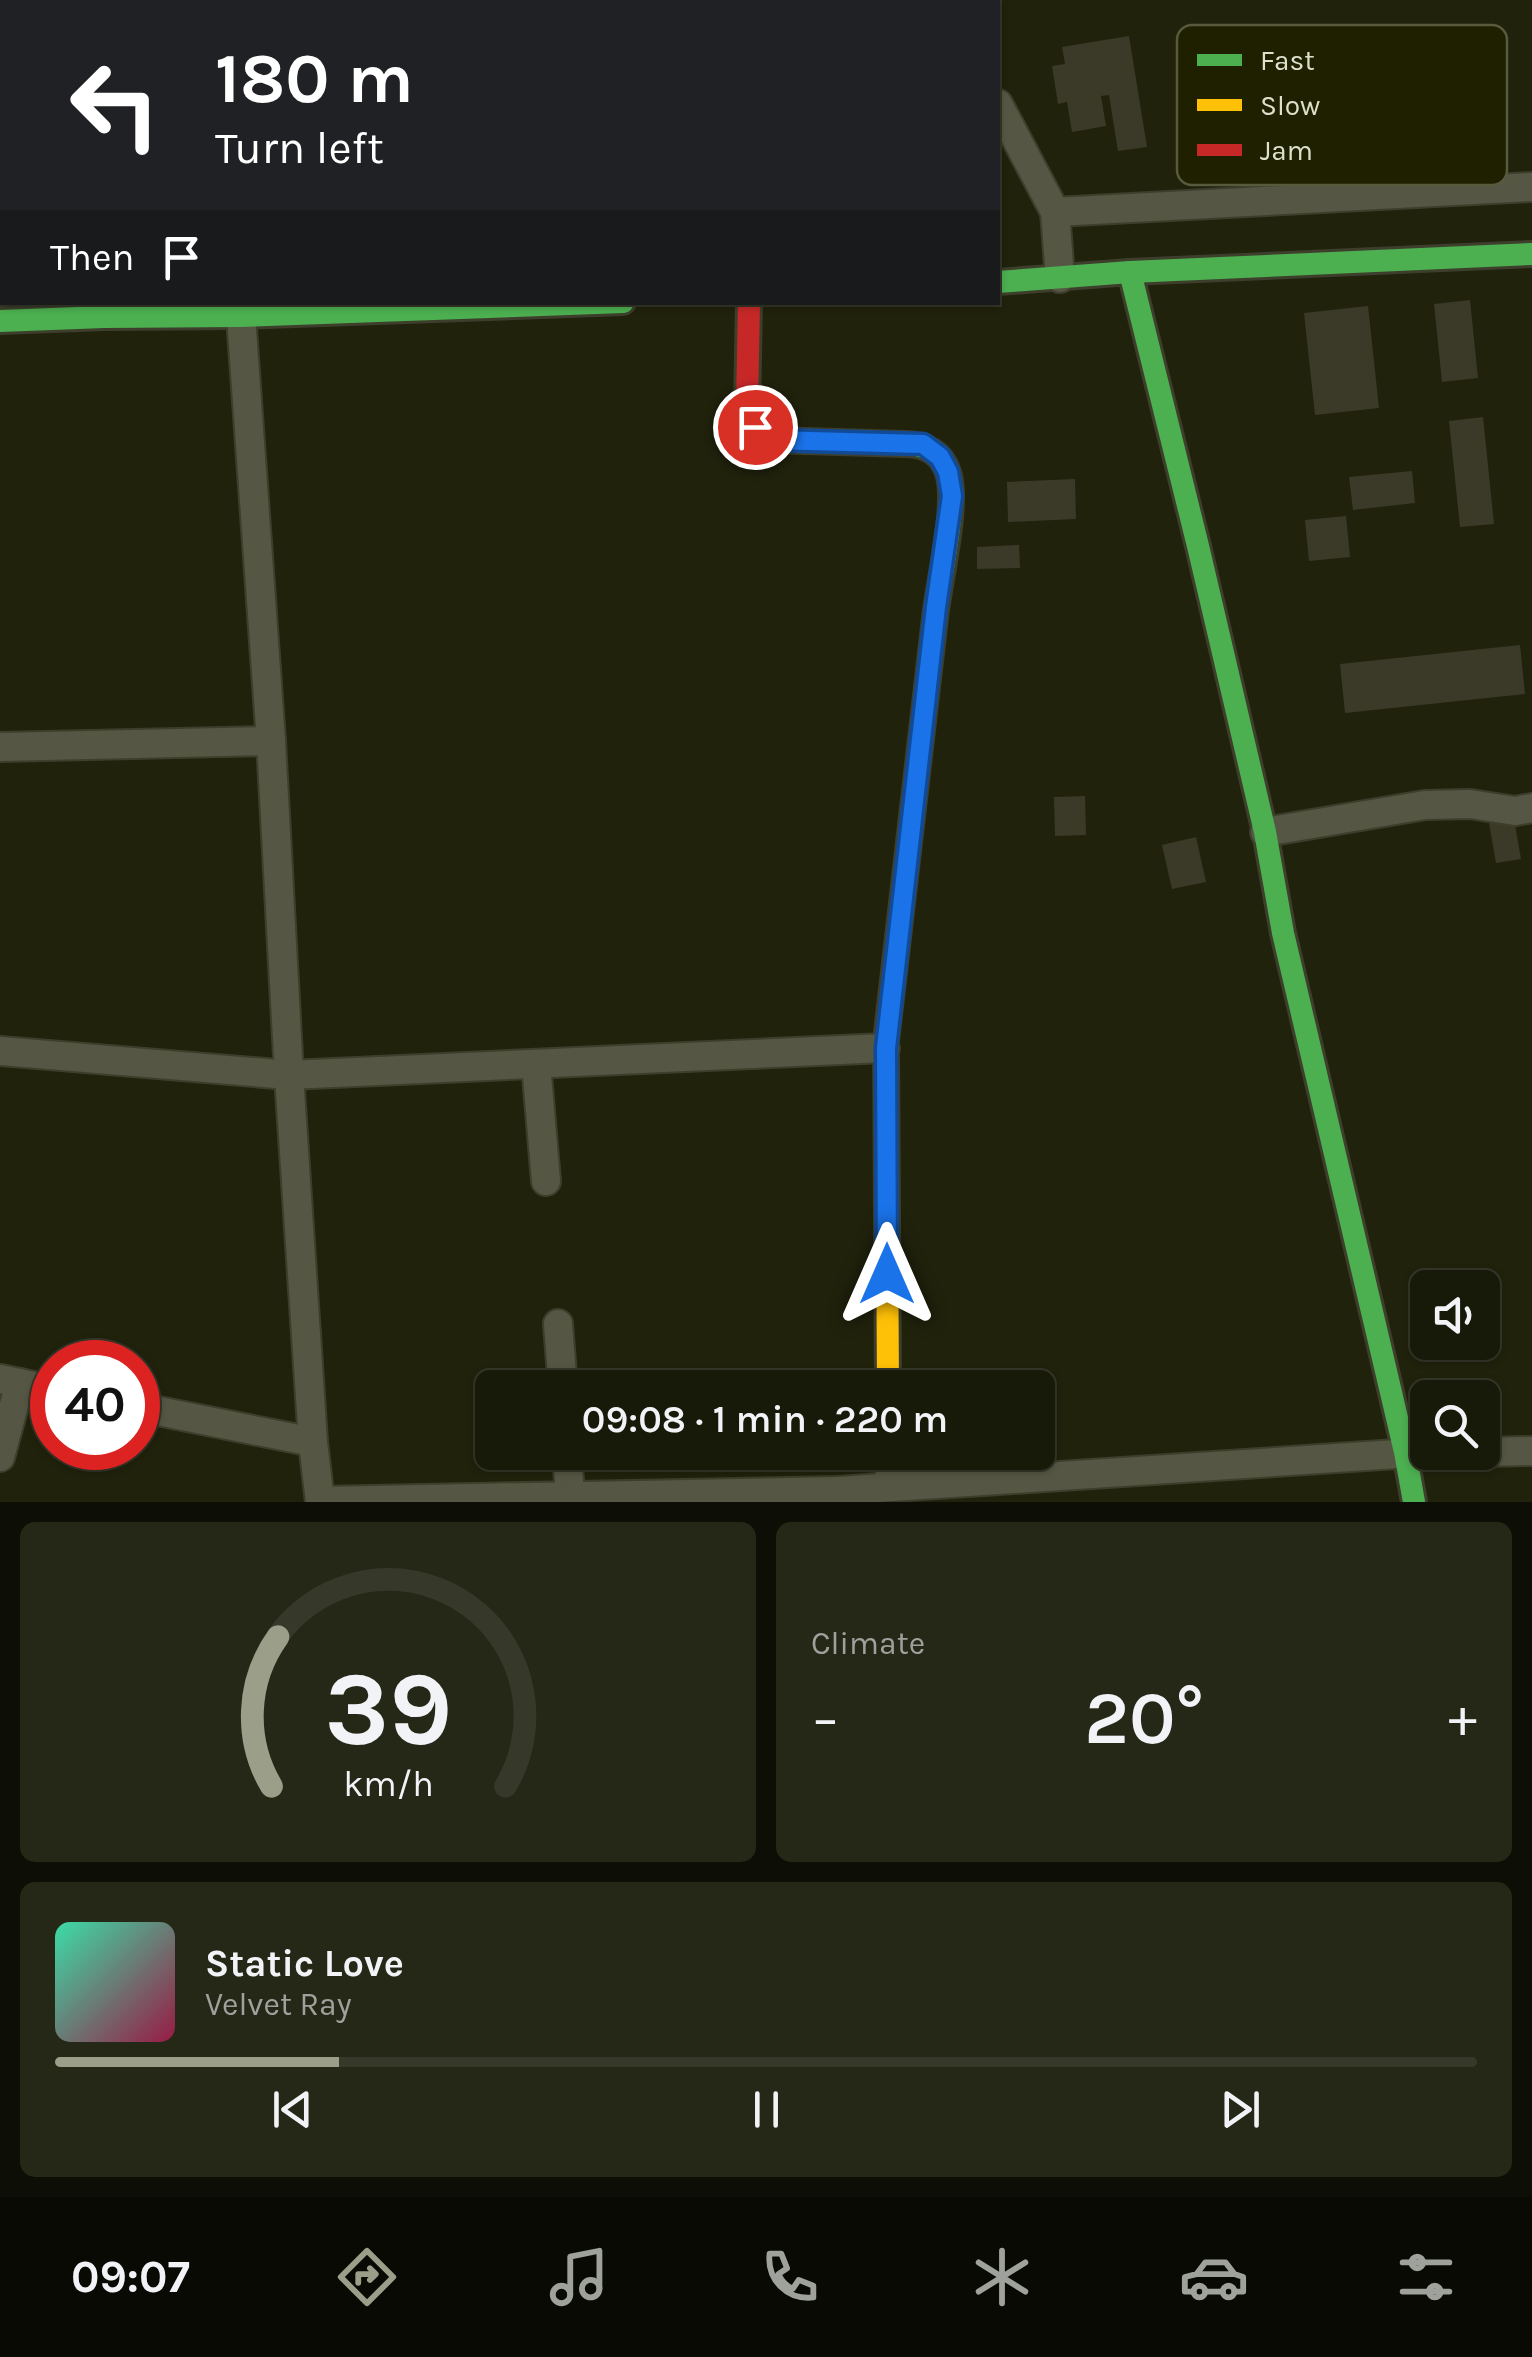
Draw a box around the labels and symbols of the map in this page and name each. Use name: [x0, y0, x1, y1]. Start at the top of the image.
legend: [1177, 25, 1507, 185]
text: Fast: [1260, 44, 1315, 77]
text: Slow: [1260, 89, 1320, 122]
text: Jam: [1260, 134, 1313, 167]
pin: [713, 385, 798, 470]
position arrow: [835, 1222, 939, 1326]
speed limit sign: 40: [30, 1340, 160, 1470]

